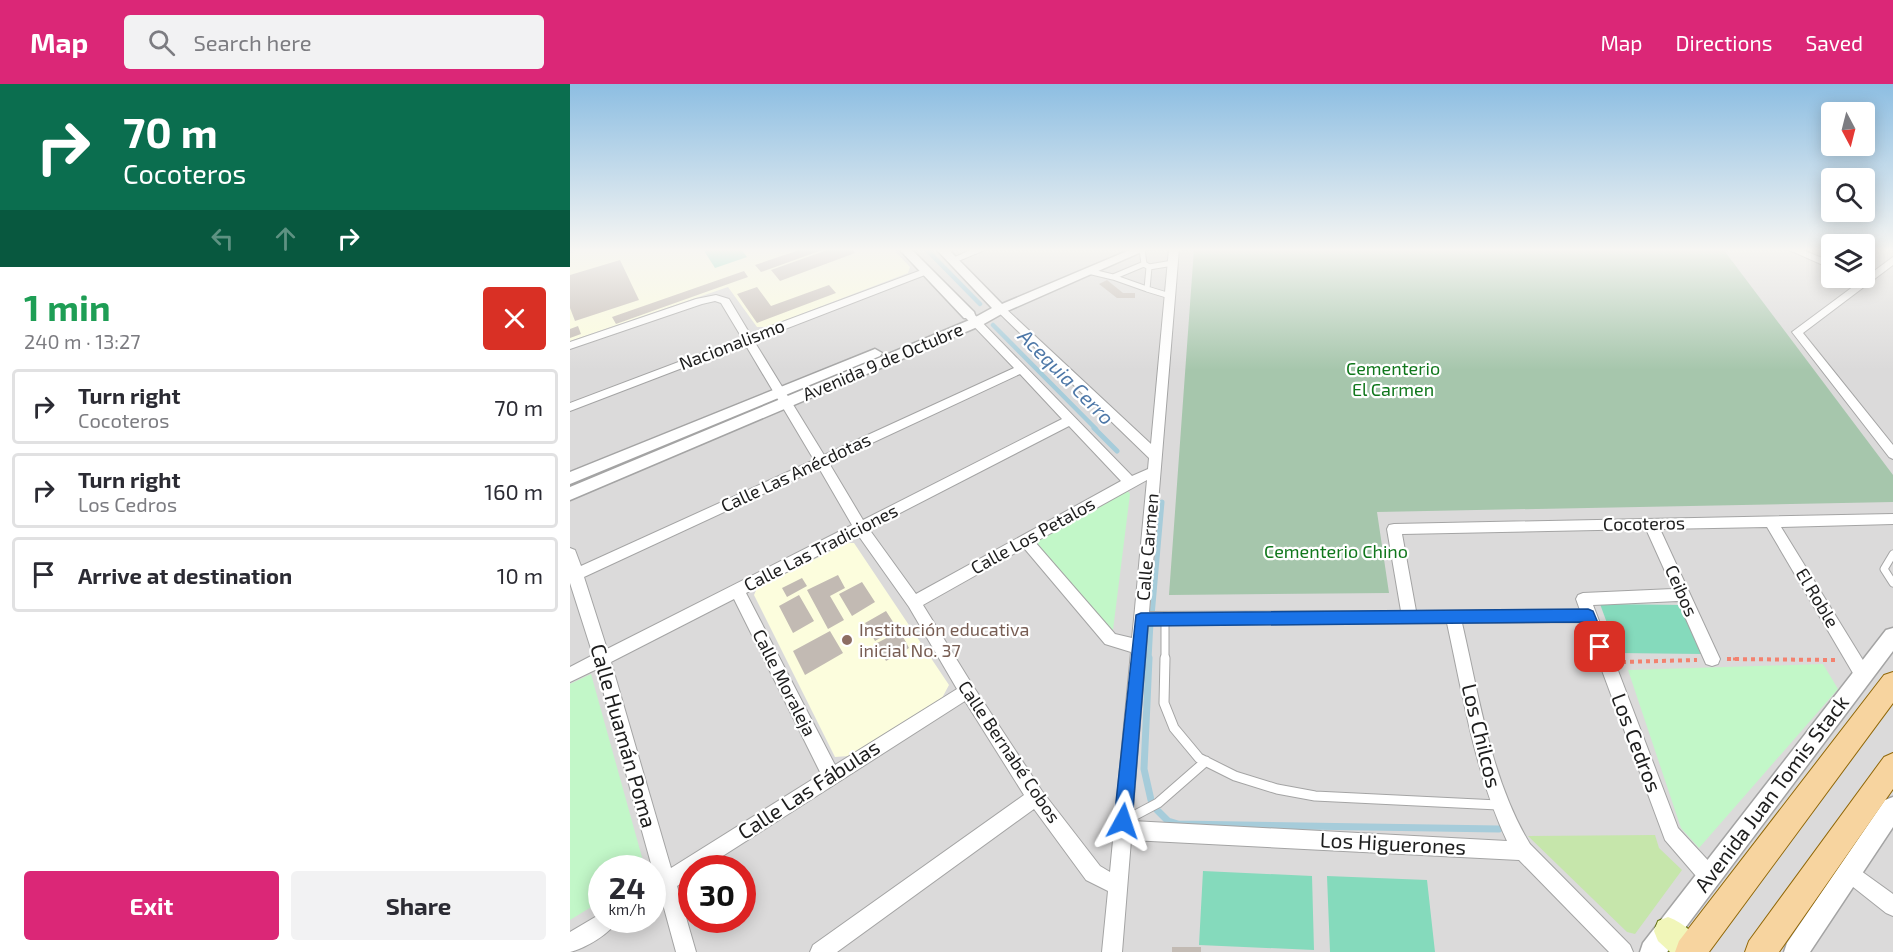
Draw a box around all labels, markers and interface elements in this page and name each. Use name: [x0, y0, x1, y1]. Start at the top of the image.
search box: [124, 15, 544, 69]
text: Map: [30, 25, 88, 59]
icon: search: [145, 26, 178, 59]
text: Search here: [193, 29, 312, 55]
text: Map: [1600, 30, 1643, 55]
text: Directions: [1676, 30, 1772, 55]
text: Saved: [1805, 30, 1863, 55]
north arrow: [1821, 102, 1875, 156]
map controls: [1821, 102, 1875, 288]
text: 70 m: [123, 106, 218, 156]
icon: right: [24, 108, 102, 186]
text: Cocoteros: [123, 157, 246, 189]
button: search: [1821, 168, 1875, 222]
icon: left: [206, 222, 239, 255]
icon: ahead: [269, 222, 302, 255]
icon: right: [332, 222, 365, 255]
button: layers: [1821, 234, 1875, 288]
text: 1 min: [24, 285, 111, 328]
button: close: [483, 287, 546, 350]
street label: Nacionalismo: [676, 314, 788, 374]
street label: Avenida 9 de Octubre: [799, 317, 966, 405]
water label: Acequia Cerro: [1013, 323, 1119, 429]
text: 240 m · 13:27: [24, 329, 141, 353]
park label: Cementerio El Carmen: [1346, 357, 1440, 400]
text: Turn right: [78, 382, 180, 408]
icon: right: [27, 390, 60, 423]
text: 70 m: [494, 394, 543, 420]
text: Cocoteros: [78, 408, 169, 432]
street label: Calle Las Anécdotas: [717, 428, 874, 516]
text: Turn right: [78, 466, 180, 492]
icon: right: [27, 474, 60, 507]
text: 160 m: [484, 478, 543, 504]
text: Los Cedros: [78, 492, 177, 516]
street label: Calle Los Petalos: [967, 492, 1099, 578]
street label: Calle Carmen: [1131, 492, 1163, 602]
street label: Calle Las Tradiciones: [740, 499, 901, 595]
street label: Cocoteros: [1603, 511, 1685, 535]
park label: Cementerio Chino: [1264, 540, 1408, 562]
icon: arrive: [27, 558, 60, 591]
street label: Ceibos: [1661, 561, 1703, 620]
text: Arrive at destination: [78, 562, 292, 588]
text: 10 m: [497, 562, 543, 588]
street label: El Roble: [1792, 564, 1844, 631]
place label: Institución educativa inicial No. 37: [859, 618, 1029, 661]
pin: [1574, 621, 1625, 672]
street label: Calle Moraleja: [749, 625, 821, 740]
icon: arrive: [1583, 630, 1616, 663]
marker: Institución educativa inicial No. 37: [840, 633, 854, 647]
street label: Calle Huamán Poma: [586, 641, 663, 831]
street label: Calle Bernabé Cobos: [954, 676, 1066, 827]
street label: Los Chilcos: [1457, 681, 1507, 790]
street label: Los Cedros: [1607, 689, 1668, 796]
street label: Avenida Juan Tomis Stack: [1689, 689, 1853, 896]
street label: Calle Las Fábulas: [732, 734, 884, 844]
position arrow: [1091, 789, 1155, 853]
street label: Los Higuerones: [1319, 826, 1467, 859]
speed limit sign: 30: [678, 855, 756, 933]
text: 24: [609, 869, 645, 905]
button: Exit: [24, 871, 279, 940]
button: Share: [291, 871, 546, 940]
text: km/h: [608, 900, 646, 918]

